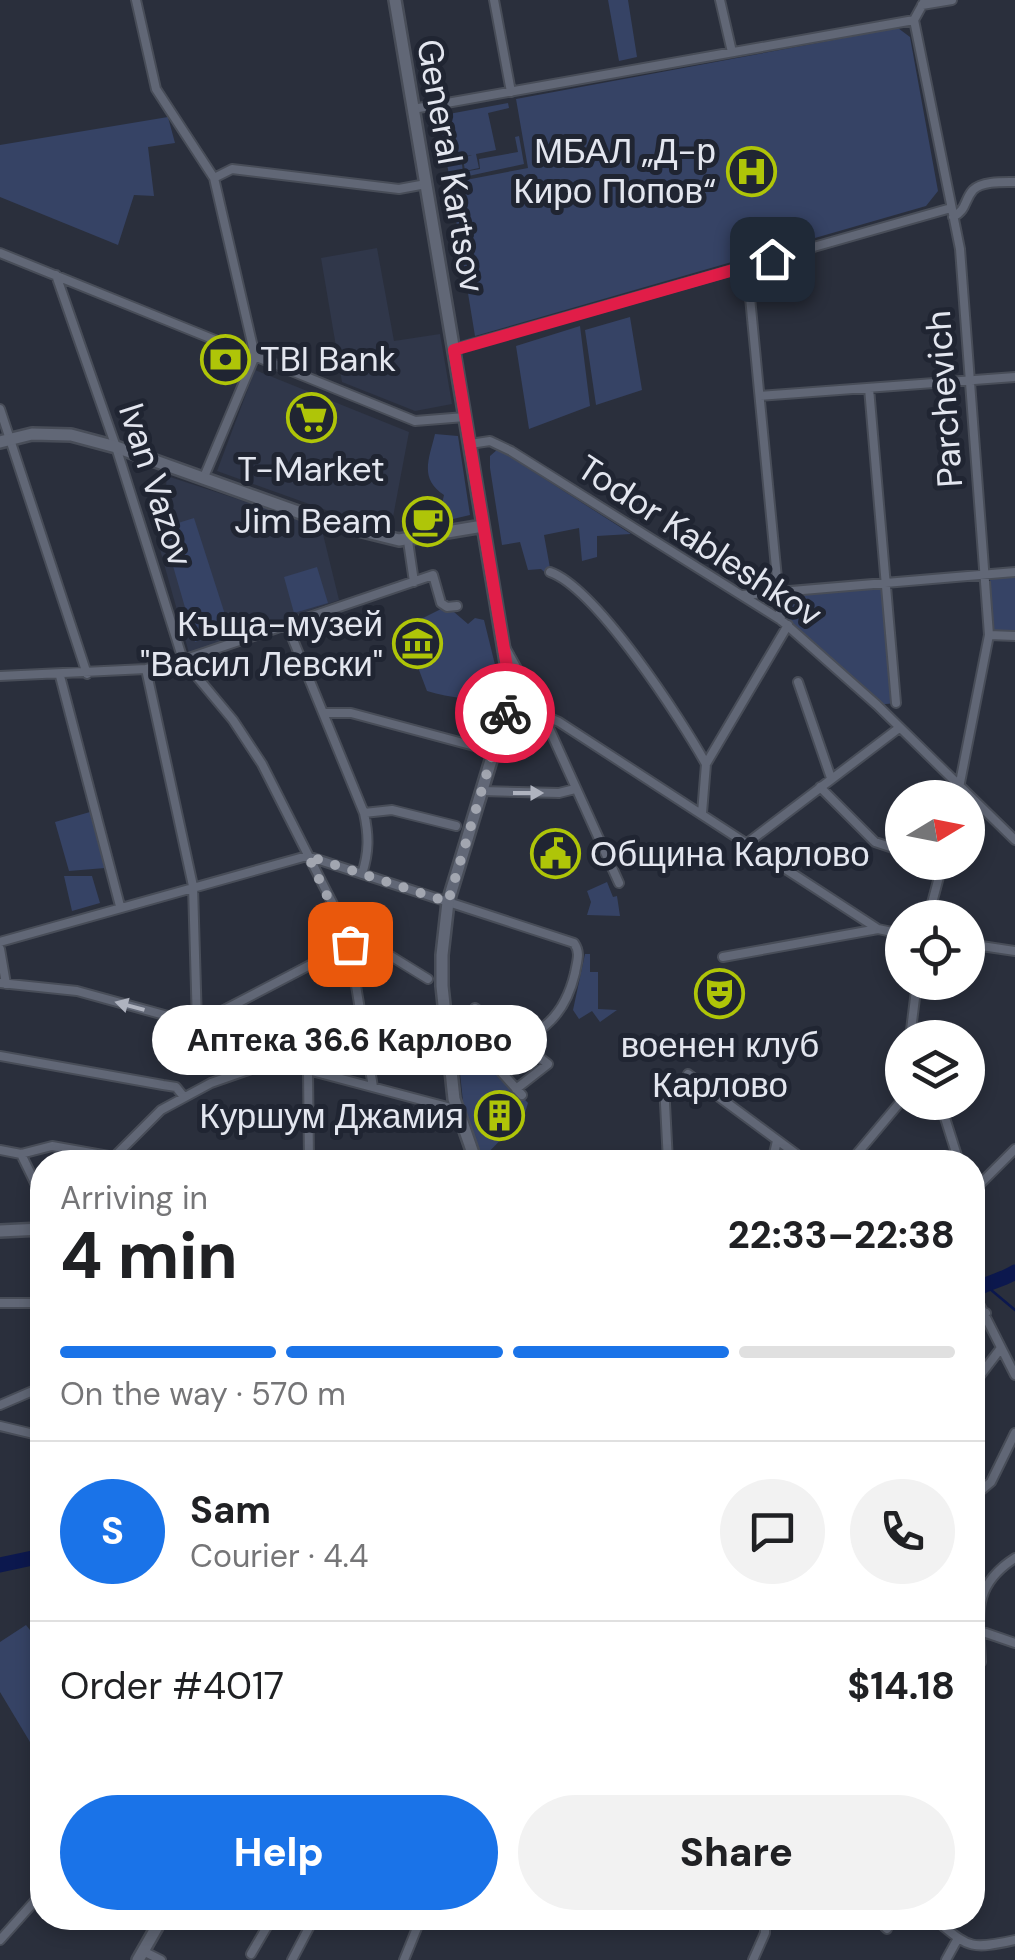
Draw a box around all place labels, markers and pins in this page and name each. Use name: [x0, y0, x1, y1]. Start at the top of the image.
place label: МБАЛ „Д-р Киро Попов“: [513, 128, 716, 214]
hospital icon: МБАЛ „Д-р Киро Попов“: [725, 145, 777, 197]
pin: [730, 217, 815, 302]
bank icon: TBI Bank: [199, 333, 251, 385]
place label: TBI Bank: [260, 336, 396, 382]
supermarket icon: T-Market: [285, 391, 337, 443]
place label: T-Market: [237, 446, 385, 492]
cafe icon: Jim Beam: [401, 495, 453, 547]
place label: Jim Beam: [234, 498, 392, 544]
place label: Къща-музей "Васил Левски": [140, 601, 383, 687]
museum icon: Къща-музей "Васил Левски": [392, 618, 444, 670]
public building icon: Община Карлово: [529, 828, 581, 880]
place label: Община Карлово: [590, 831, 870, 877]
pin: [308, 902, 393, 987]
theatre icon: военен клуб Карлово: [694, 967, 746, 1019]
callout: Аптека 36.6 Карлово: [152, 1004, 548, 1074]
place label: военен клуб Карлово: [621, 1022, 819, 1108]
building icon: Куршум Джамия: [473, 1090, 525, 1142]
place label: Куршум Джамия: [199, 1093, 464, 1139]

